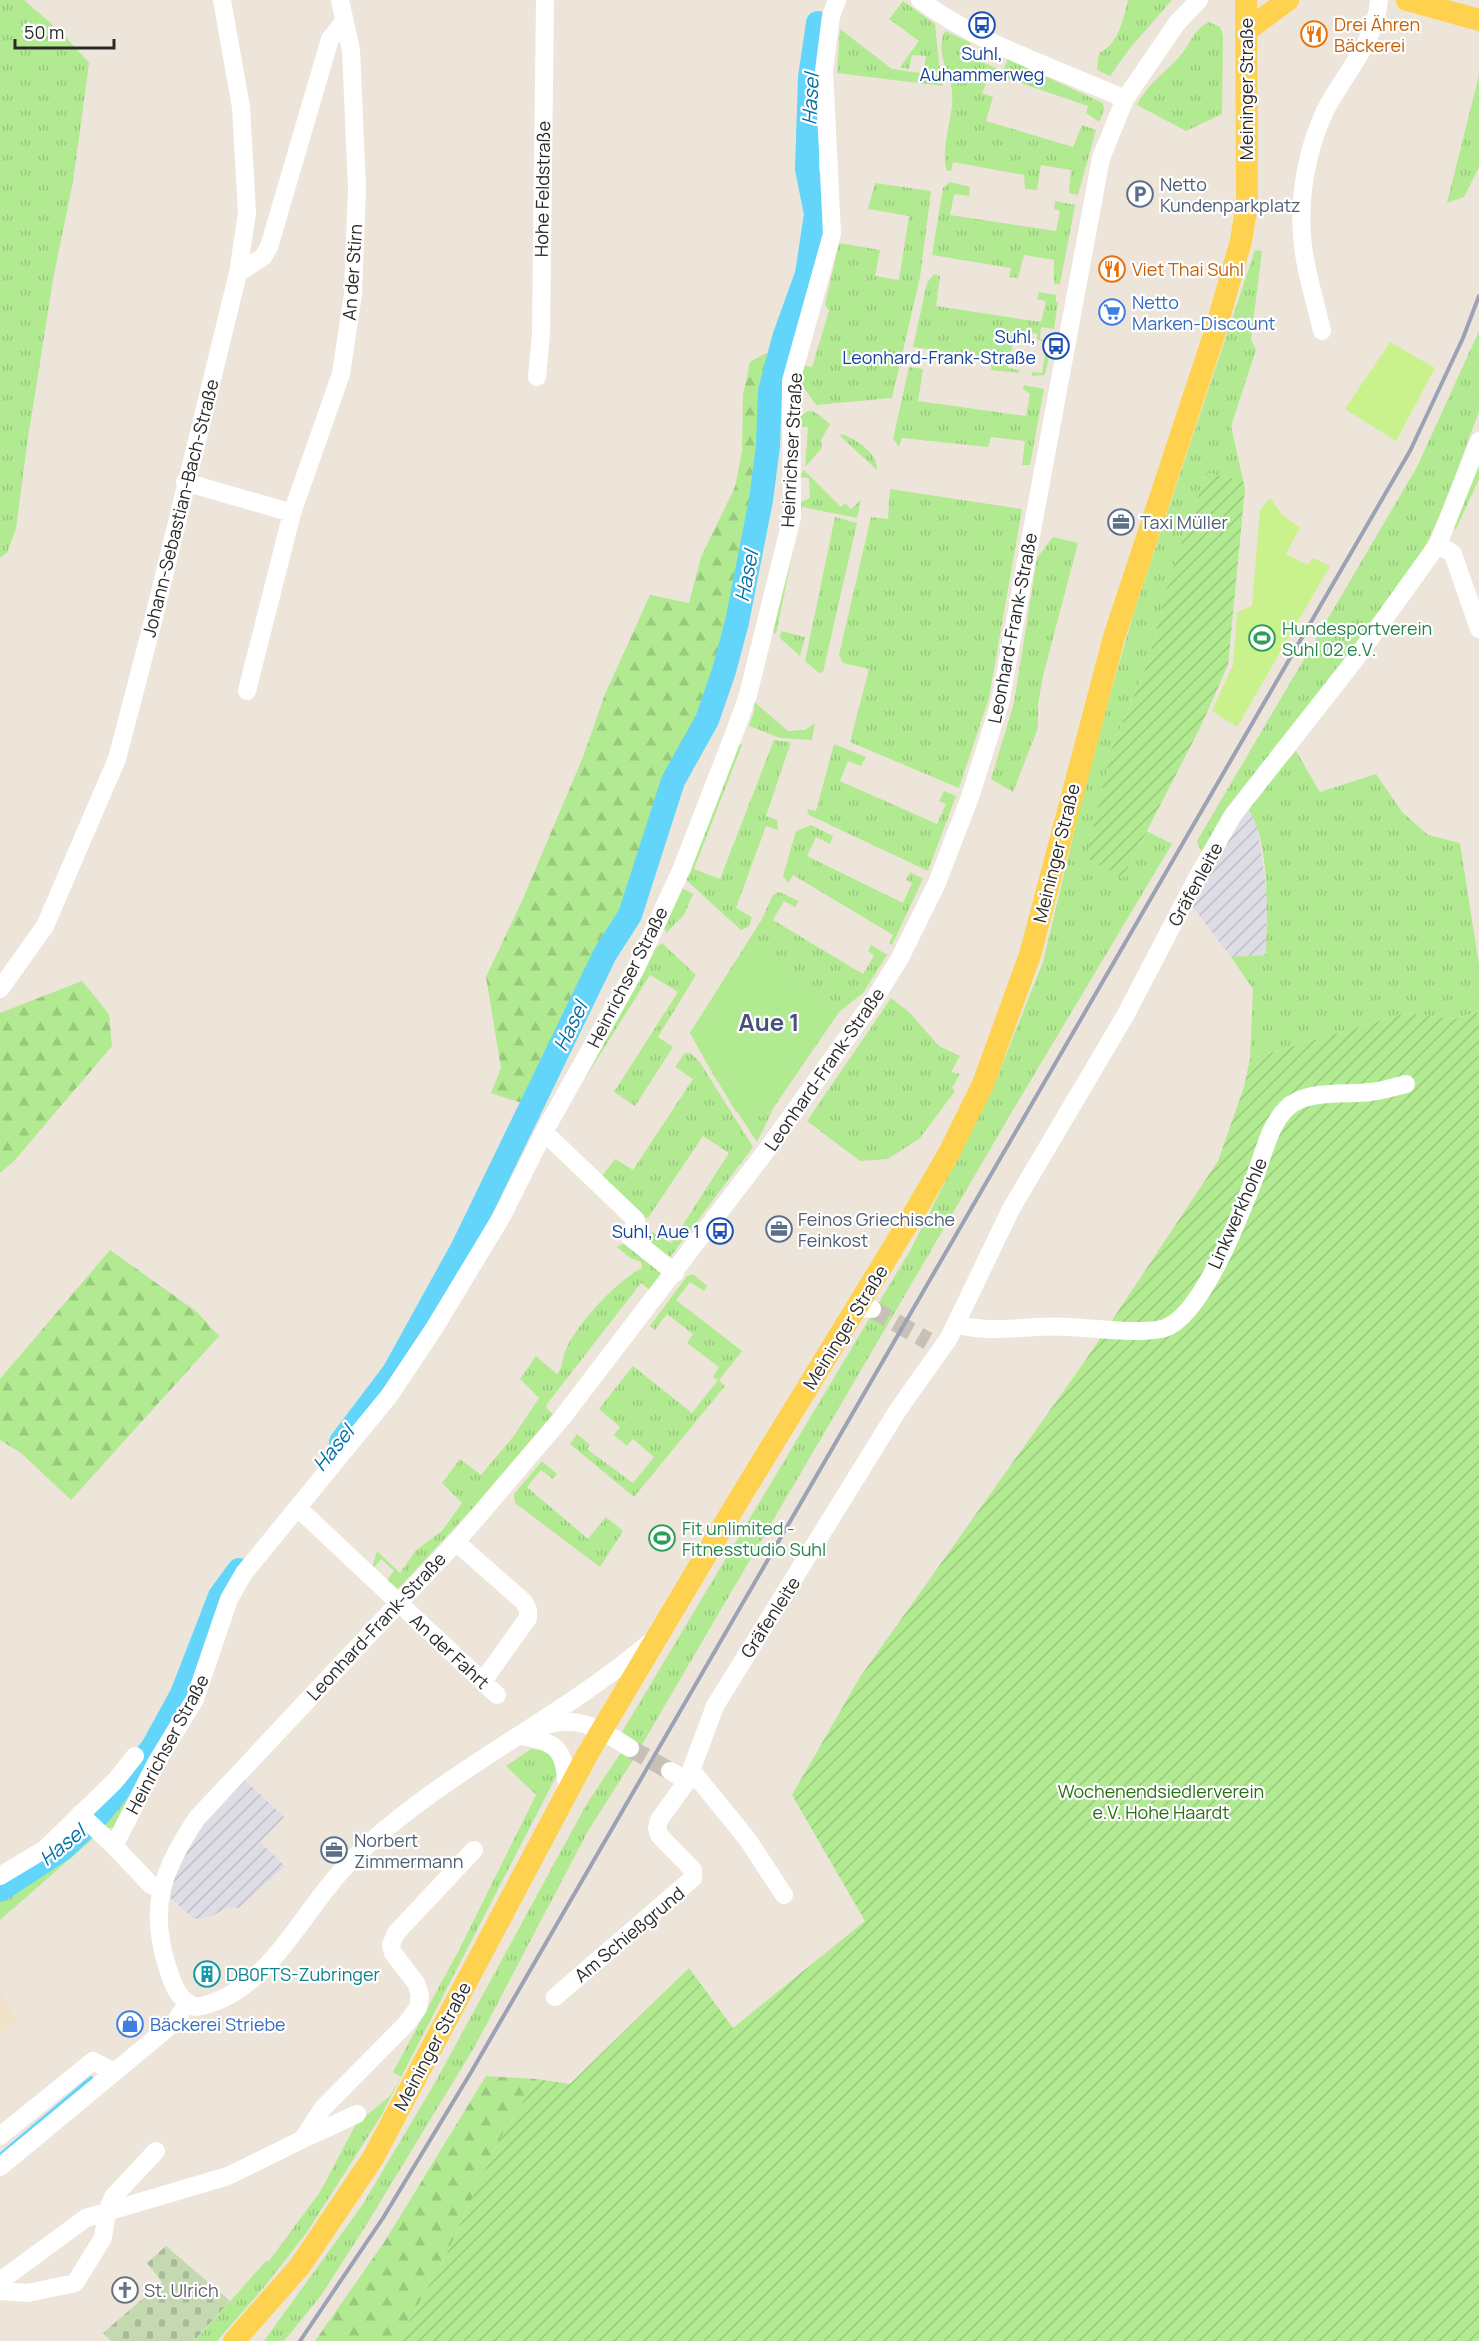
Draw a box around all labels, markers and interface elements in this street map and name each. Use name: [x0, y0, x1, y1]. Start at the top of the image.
bus stop icon: Suhl, Auhammerweg: [967, 10, 997, 40]
scale bar: [15, 12, 114, 50]
place label: Drei Ähren Bäckerei: [1334, 12, 1420, 57]
street label: Meininger Straße: [1234, 18, 1258, 160]
restaurant icon: Drei Ähren Bäckerei: [1299, 19, 1329, 49]
text: 50 m: [24, 20, 64, 44]
place label: Suhl, Auhammerweg: [920, 41, 1044, 86]
water label: Hasel: [795, 70, 825, 126]
street label: Hohe Feldstraße: [529, 121, 555, 257]
place label: Netto Kundenparkplatz: [1160, 172, 1301, 217]
parking icon: Netto Kundenparkplatz: [1125, 179, 1155, 209]
street label: An der Stirn: [337, 223, 367, 321]
restaurant icon: Viet Thai Suhl: [1097, 254, 1127, 284]
place label: Viet Thai Suhl: [1132, 257, 1244, 281]
place label: Netto Marken-Discount: [1132, 290, 1276, 335]
supermarket icon: Netto Marken-Discount: [1097, 297, 1127, 327]
place label: Suhl, Leonhard-Frank-Straße: [842, 324, 1036, 369]
bus stop icon: Suhl, Leonhard-Frank-Straße: [1041, 331, 1071, 361]
street label: Heinrichser Straße: [775, 372, 807, 528]
street label: Johann-Sebastian-Bach-Straße: [136, 377, 224, 639]
office icon: Taxi Müller: [1106, 507, 1136, 537]
place label: Taxi Müller: [1140, 510, 1229, 534]
street label: Leonhard-Frank-Straße: [982, 531, 1042, 725]
water label: Hasel: [728, 546, 765, 604]
place label: Hundesportverein Suhl 02 e.V.: [1282, 616, 1432, 661]
sports icon: Hundesportverein Suhl 02 e.V.: [1247, 623, 1277, 653]
street label: Meininger Straße: [1027, 781, 1085, 925]
street label: Gräfenleite: [1162, 838, 1228, 930]
street label: Heinrichser Straße: [581, 903, 673, 1051]
street label: Leonhard-Frank-Straße: [759, 983, 889, 1155]
water label: Hasel: [547, 995, 594, 1055]
district label: Aue 1: [739, 1005, 799, 1038]
street label: Linkwerkhohle: [1202, 1154, 1272, 1272]
place label: Feinos Griechische Feinkost: [798, 1207, 955, 1252]
office icon: Feinos Griechische Feinkost: [764, 1214, 794, 1244]
bus stop icon: Suhl, Aue 1: [705, 1216, 735, 1246]
place label: Suhl, Aue 1: [612, 1219, 700, 1243]
street label: Meininger Straße: [797, 1260, 893, 1394]
water label: Hasel: [306, 1418, 361, 1477]
place label: Fit unlimited - Fitnesstudio Suhl: [682, 1516, 826, 1561]
sports icon: Fit unlimited - Fitnesstudio Suhl: [647, 1523, 677, 1553]
street label: Leonhard-Frank-Straße: [301, 1547, 451, 1705]
street label: Gräfenleite: [735, 1572, 805, 1662]
street label: An der Fahrt: [405, 1608, 495, 1694]
street label: Heinrichser Straße: [120, 1670, 214, 1818]
park label: Wochenendsiedlerverein e.V. Hohe Haardt: [1058, 1779, 1264, 1824]
water label: Hasel: [33, 1817, 92, 1872]
place label: Norbert Zimmermann: [354, 1828, 463, 1873]
office icon: Norbert Zimmermann: [319, 1835, 349, 1865]
street label: Am Schießgrund: [569, 1881, 689, 1987]
building icon: DB0FTS-Zubringer: [192, 1959, 222, 1989]
place label: DB0FTS-Zubringer: [226, 1962, 381, 1986]
street label: Meininger Straße: [388, 1977, 476, 2115]
shop icon: Bäckerei Striebe: [115, 2009, 145, 2039]
place label: Bäckerei Striebe: [150, 2012, 286, 2036]
church icon: St. Ulrich: [110, 2275, 140, 2305]
place label: St. Ulrich: [144, 2278, 219, 2302]

